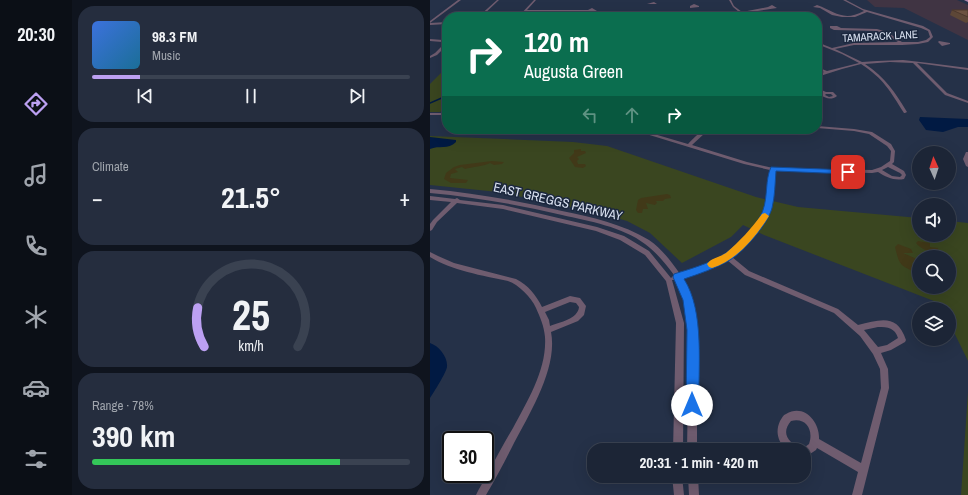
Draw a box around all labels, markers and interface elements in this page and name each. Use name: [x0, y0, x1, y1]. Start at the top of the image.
text: 20:30: [17, 22, 55, 47]
text: 120 m: [524, 23, 589, 61]
text: 98.3 FM: [152, 26, 197, 47]
street label: TAMARACK LANE: [842, 27, 918, 45]
icon: right: [458, 28, 510, 80]
text: Music: [152, 47, 180, 64]
text: Augusta Green: [524, 59, 623, 84]
icon: previous: [134, 85, 156, 107]
icon: pause: [240, 85, 262, 107]
icon: next: [346, 85, 368, 107]
icon: directions: [22, 90, 50, 118]
icon: left: [579, 104, 601, 126]
icon: ahead: [621, 104, 643, 126]
icon: right: [663, 104, 685, 126]
north arrow: [912, 146, 956, 190]
map controls: [912, 146, 956, 346]
pin: [831, 155, 865, 189]
text: Climate: [92, 158, 129, 175]
icon: music: [22, 161, 50, 189]
icon: arrive: [837, 161, 859, 183]
text: 21.5°: [221, 177, 281, 217]
street label: EAST GREGGS PARKWAY: [492, 178, 624, 225]
text: −: [92, 183, 103, 213]
text: +: [399, 183, 410, 213]
button: sound: [912, 198, 956, 242]
icon: phone: [22, 232, 50, 260]
button: search: [912, 250, 956, 294]
text: 25: [232, 286, 270, 342]
button: layers: [912, 302, 956, 346]
icon: climate: [22, 303, 50, 331]
text: km/h: [238, 335, 264, 354]
icon: car: [22, 374, 50, 402]
position arrow: [671, 384, 713, 426]
text: Range · 78%: [92, 397, 154, 414]
text: 390 km: [92, 416, 175, 456]
speed limit sign: 30: [442, 431, 494, 483]
icon: filters: [22, 445, 50, 473]
text: 20:31 · 1 min · 420 m: [640, 452, 758, 473]

